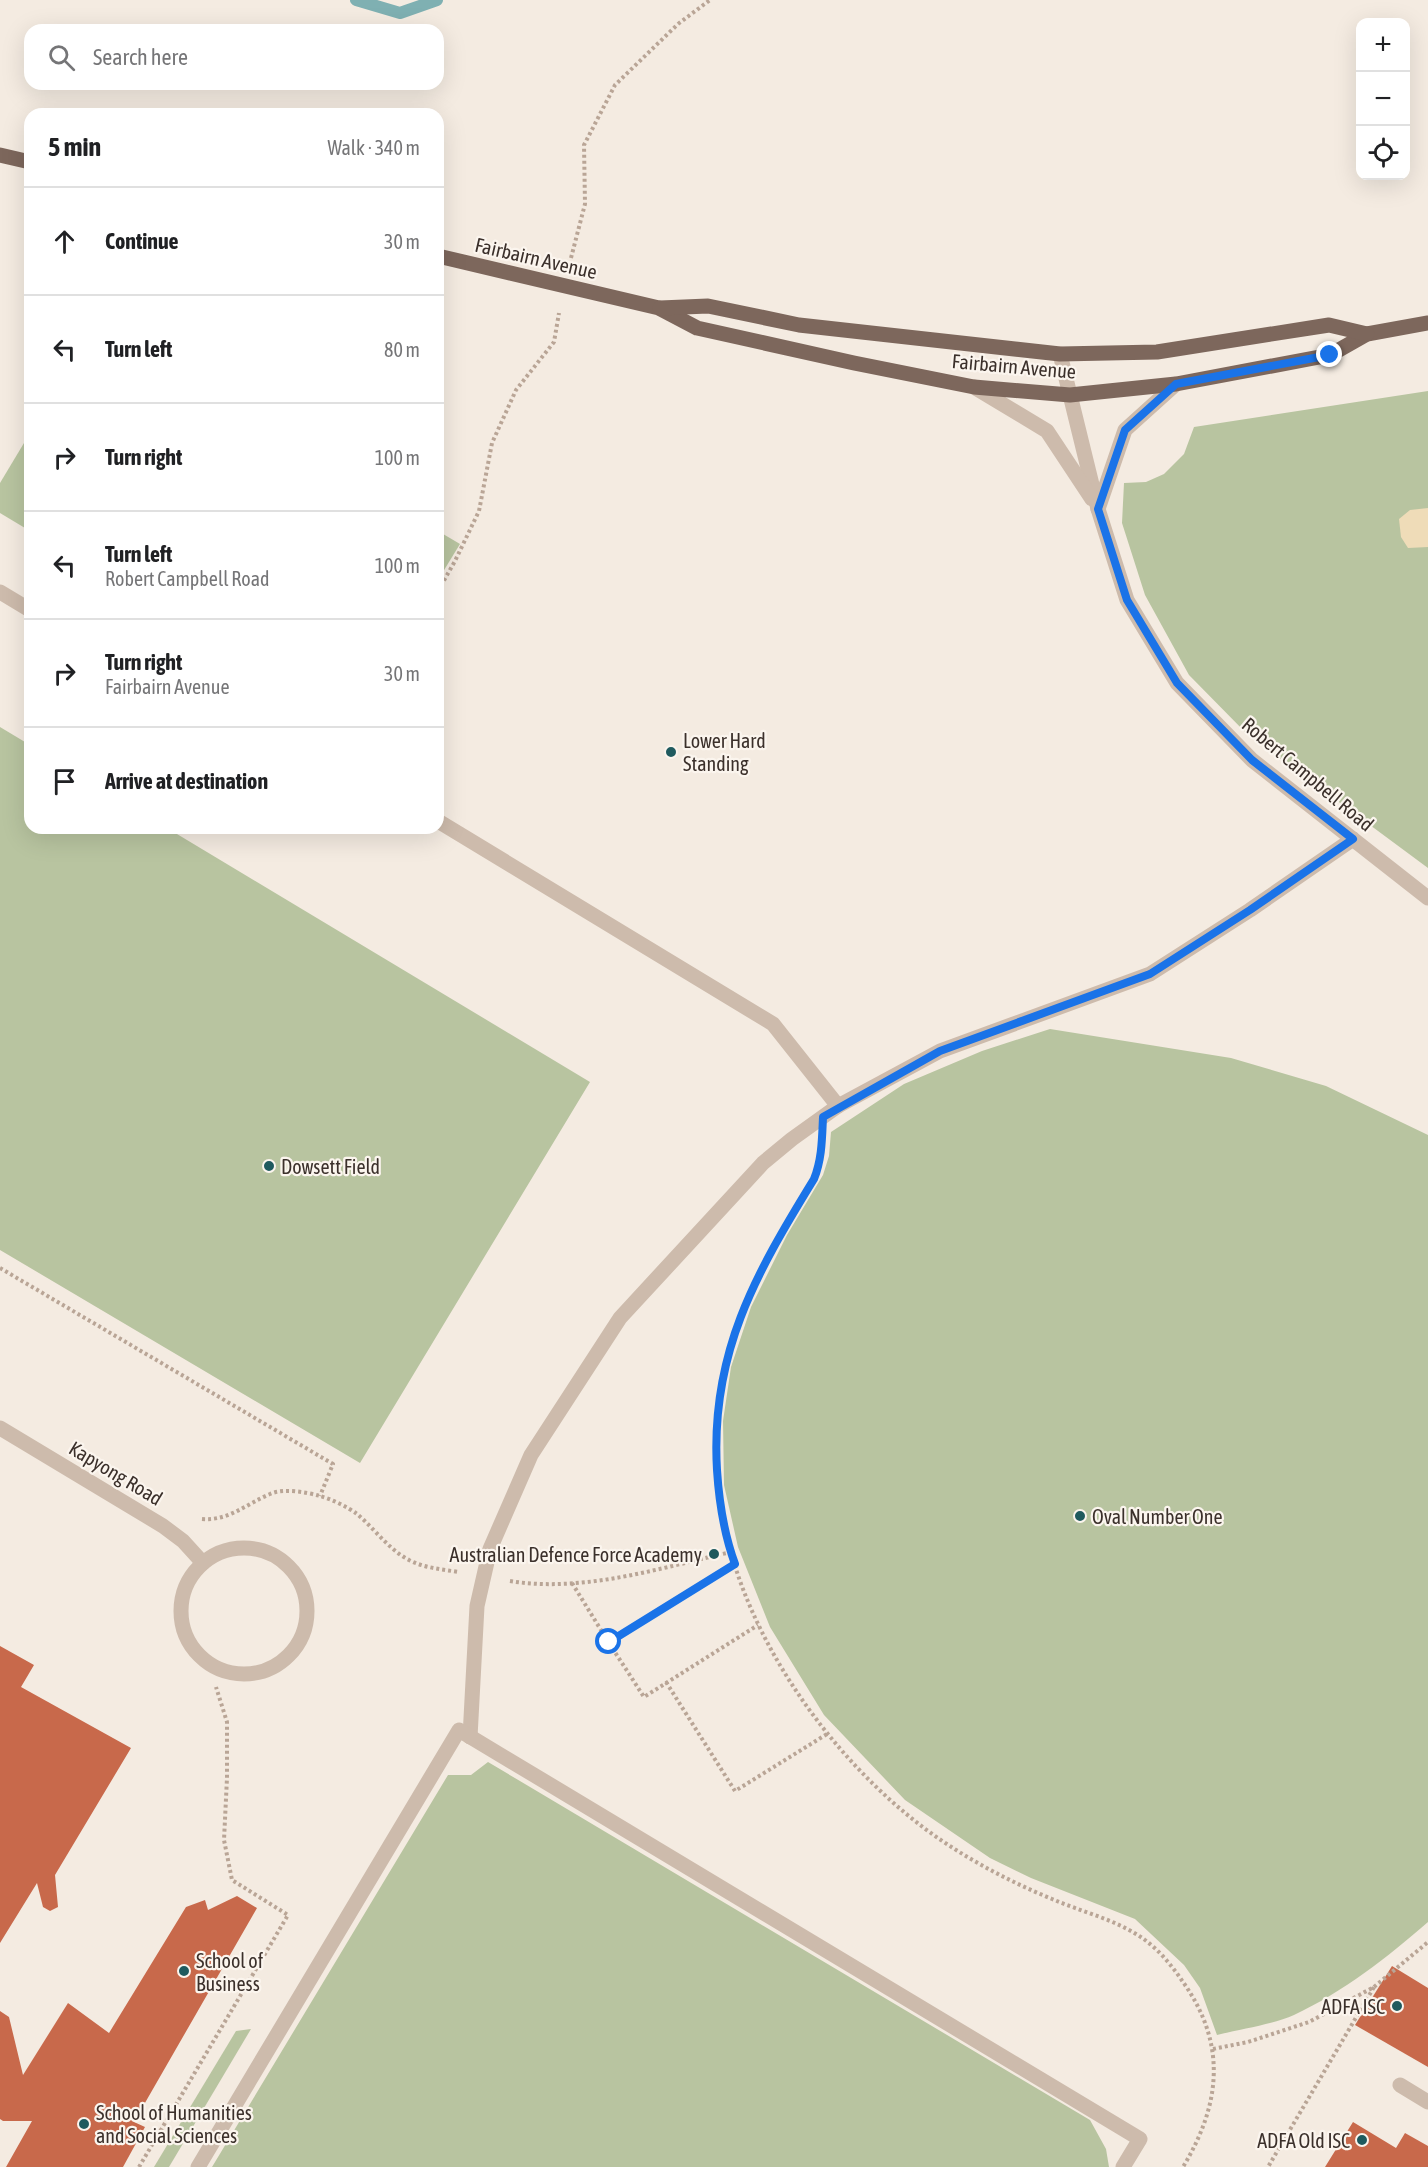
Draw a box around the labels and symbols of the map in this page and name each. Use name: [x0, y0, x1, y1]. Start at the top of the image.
street label: Fairbairn Avenue: [473, 233, 599, 283]
route end: [1316, 341, 1342, 367]
street label: Fairbairn Avenue: [951, 349, 1077, 383]
street label: Robert Campbell Road: [1238, 712, 1378, 836]
place label: Lower Hard Standing: [683, 729, 766, 775]
marker: Lower Hard Standing: [664, 745, 678, 759]
place label: Dowsett Field: [281, 1155, 380, 1178]
marker: Dowsett Field: [262, 1159, 276, 1173]
street label: Kapyong Road: [65, 1436, 167, 1510]
place label: Oval Number One: [1092, 1505, 1223, 1528]
marker: Oval Number One: [1073, 1509, 1087, 1523]
place label: Australian Defence Force Academy: [450, 1543, 702, 1566]
marker: Australian Defence Force Academy: [707, 1547, 721, 1561]
route start: [595, 1628, 621, 1654]
place label: School of Business: [196, 1949, 264, 1995]
marker: School of Business: [177, 1964, 191, 1978]
place label: ADFA ISC: [1321, 1995, 1385, 2018]
marker: ADFA ISC: [1390, 1999, 1404, 2013]
place label: School of Humanities and Social Sciences: [96, 2101, 252, 2147]
marker: School of Humanities and Social Sciences: [77, 2117, 91, 2131]
place label: ADFA Old ISC: [1257, 2129, 1350, 2152]
marker: ADFA Old ISC: [1355, 2133, 1369, 2147]

